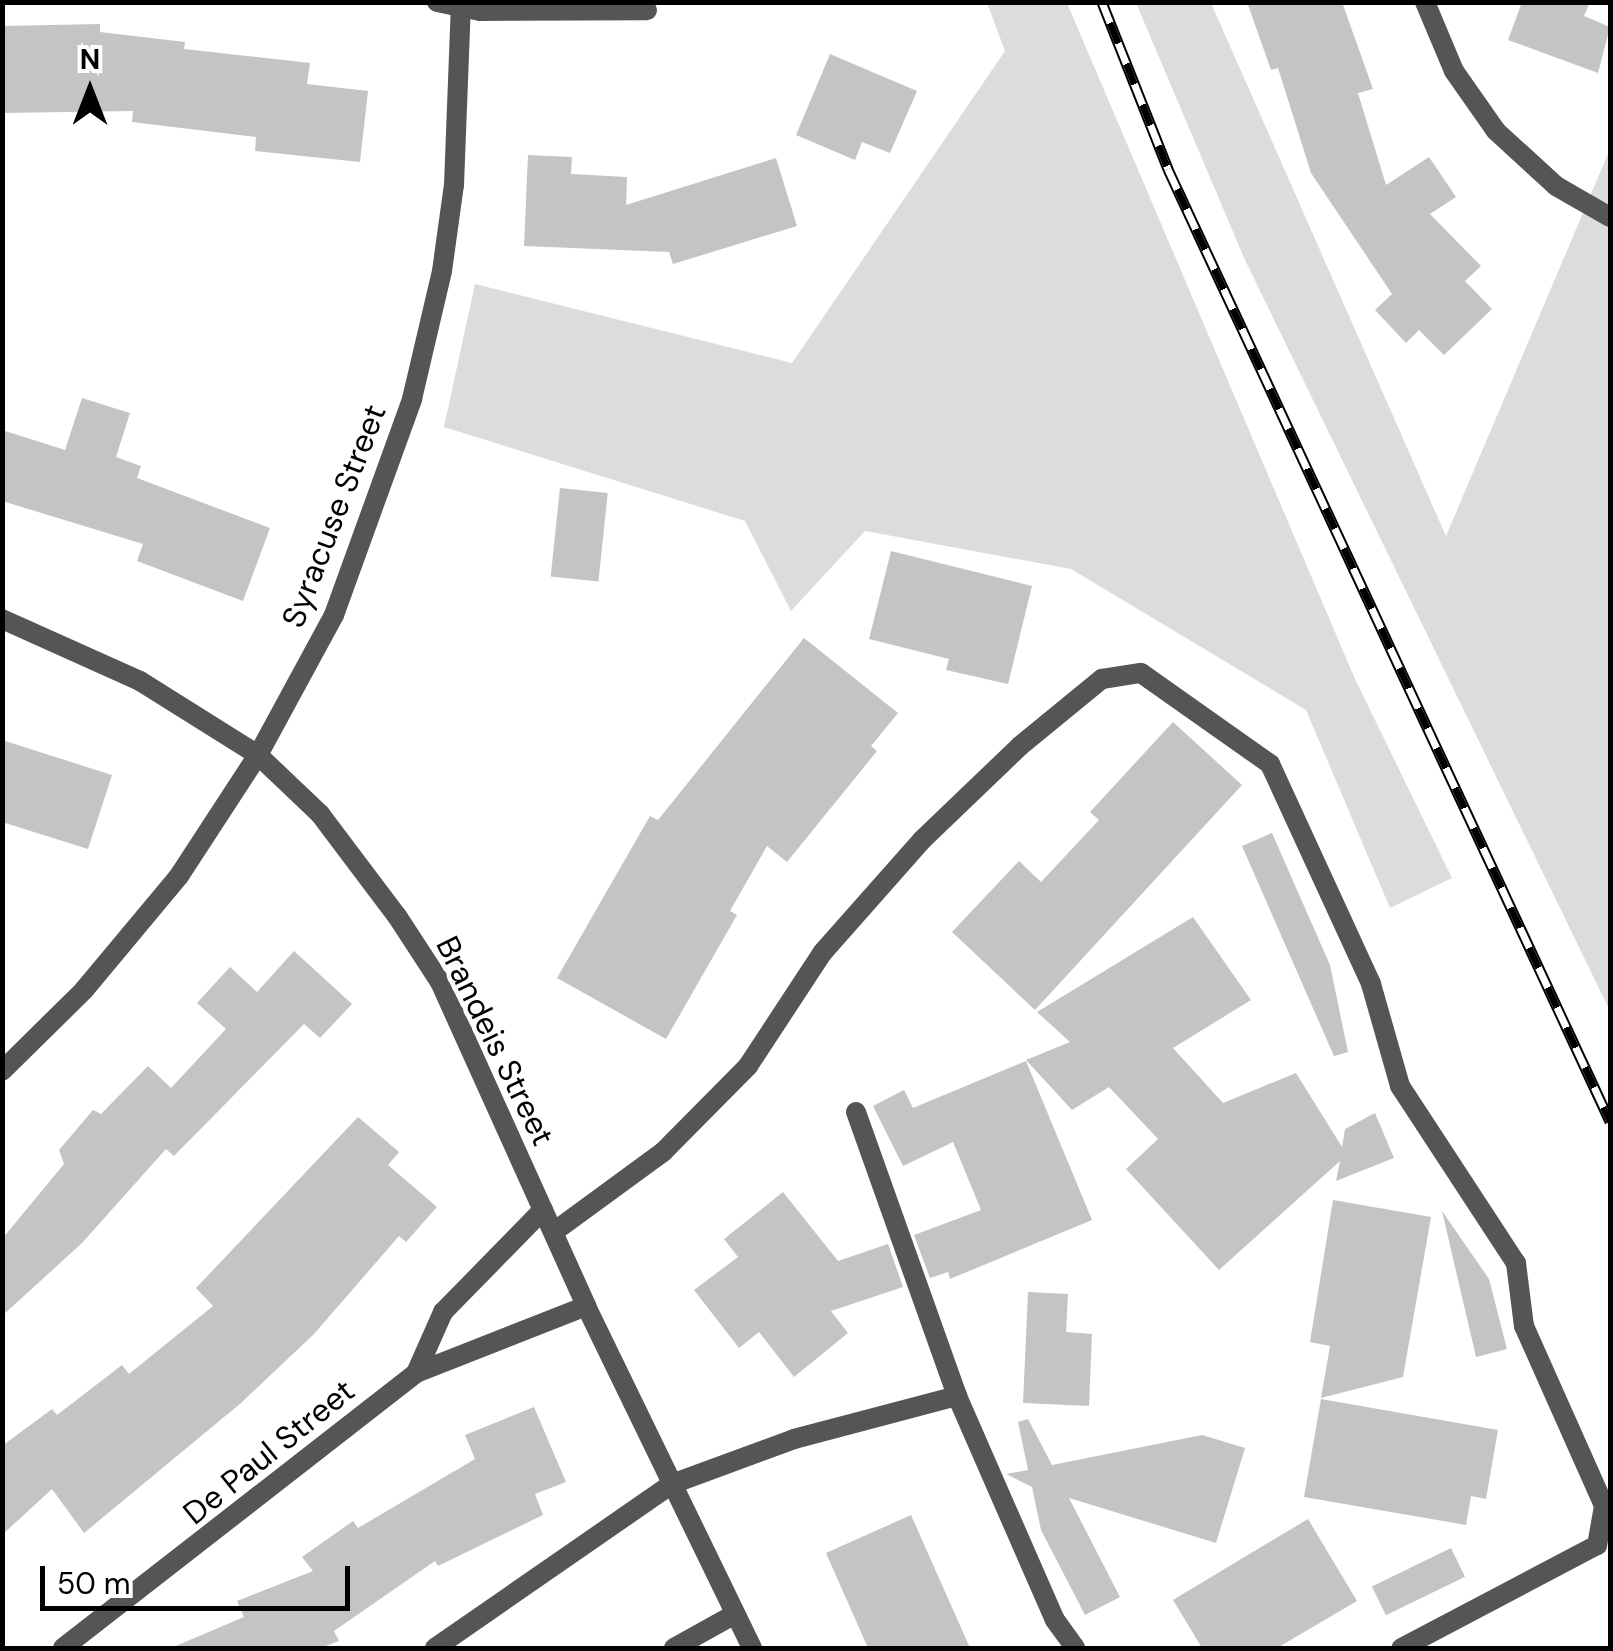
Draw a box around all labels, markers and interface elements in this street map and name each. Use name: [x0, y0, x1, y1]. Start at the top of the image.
north arrow: [40, 40, 140, 140]
text: N: [80, 41, 100, 78]
street label: Syracuse Street: [274, 399, 394, 633]
street label: Brandeis Street: [428, 930, 562, 1152]
street label: De Paul Street: [176, 1371, 362, 1533]
scale bar: [45, 1546, 355, 1608]
text: 50 m: [57, 1564, 131, 1603]

